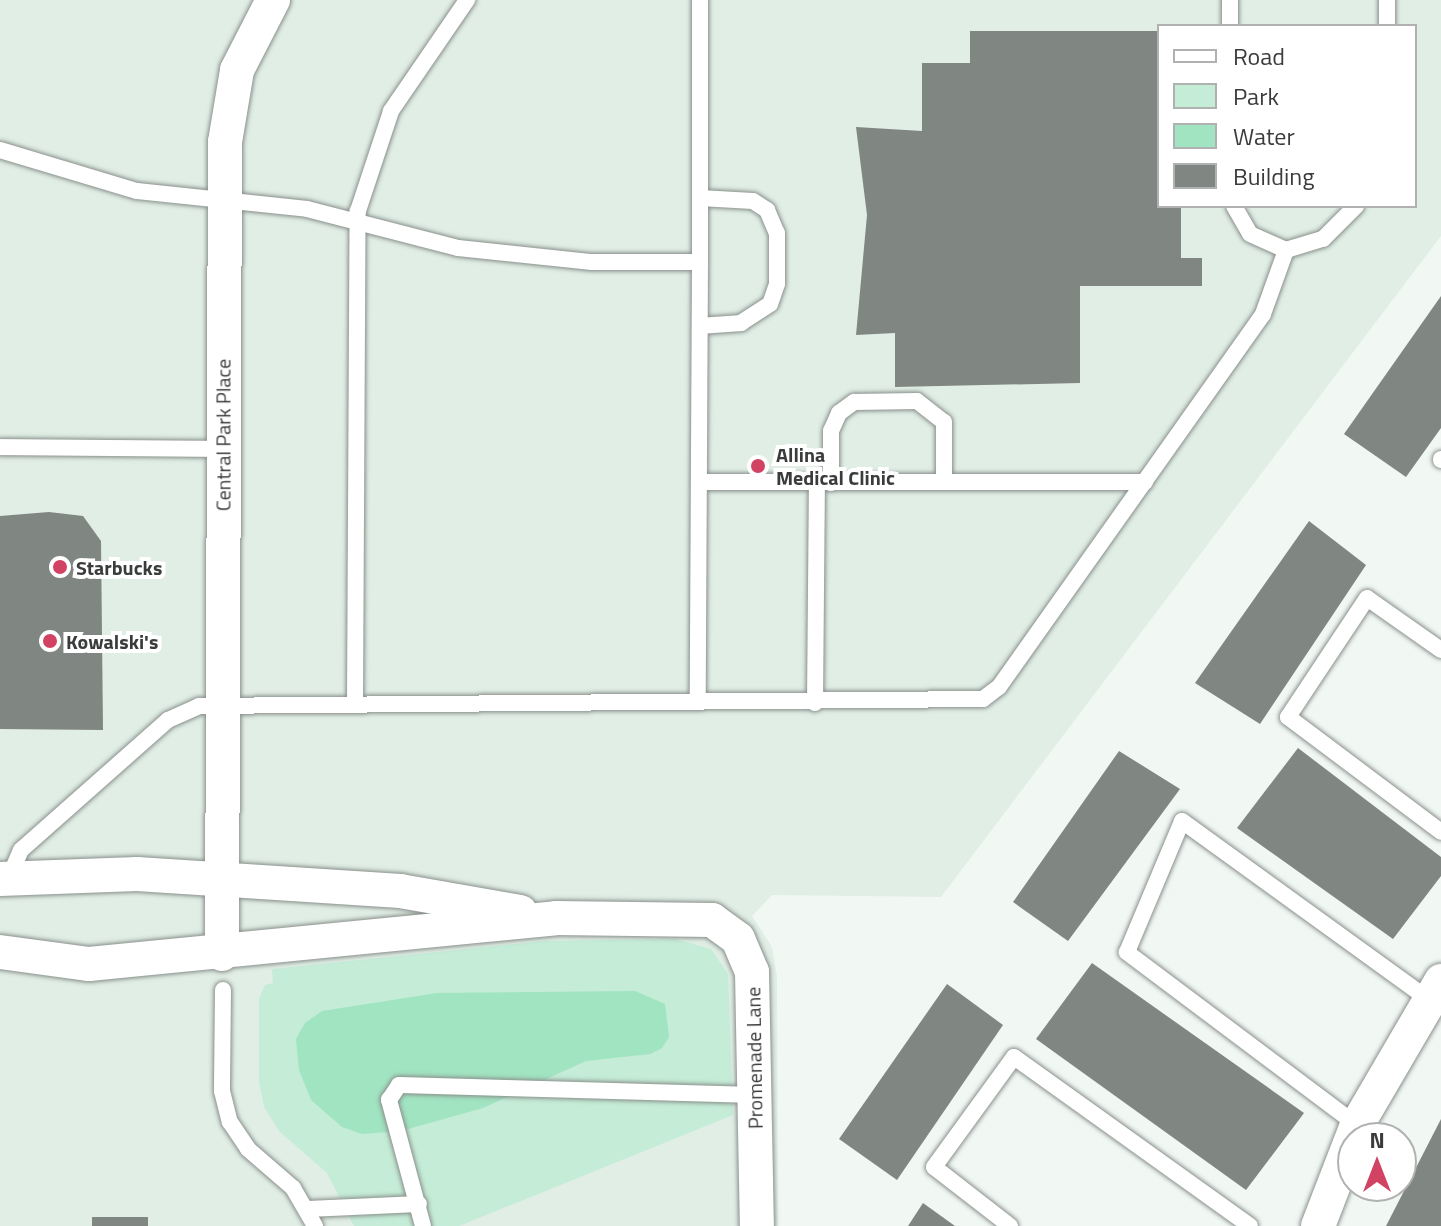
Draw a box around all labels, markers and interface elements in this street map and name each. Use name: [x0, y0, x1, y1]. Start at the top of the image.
legend: [1157, 24, 1417, 208]
text: Road: [1233, 38, 1285, 74]
text: Park: [1233, 78, 1279, 114]
text: Water: [1233, 118, 1295, 154]
text: Building: [1233, 158, 1315, 194]
street label: Central Park Place: [211, 359, 235, 511]
place label: Allina Medical Clinic: [776, 442, 895, 489]
marker: Allina Medical Clinic: [747, 455, 769, 477]
place label: Starbucks: [76, 555, 162, 579]
marker: Starbucks: [51, 558, 69, 576]
place label: Kowalski's: [66, 629, 158, 653]
marker: Kowalski's: [41, 632, 59, 650]
street label: Promenade Lane: [741, 987, 767, 1129]
north arrow: [1337, 1122, 1417, 1202]
text: N: [1369, 1123, 1385, 1157]

